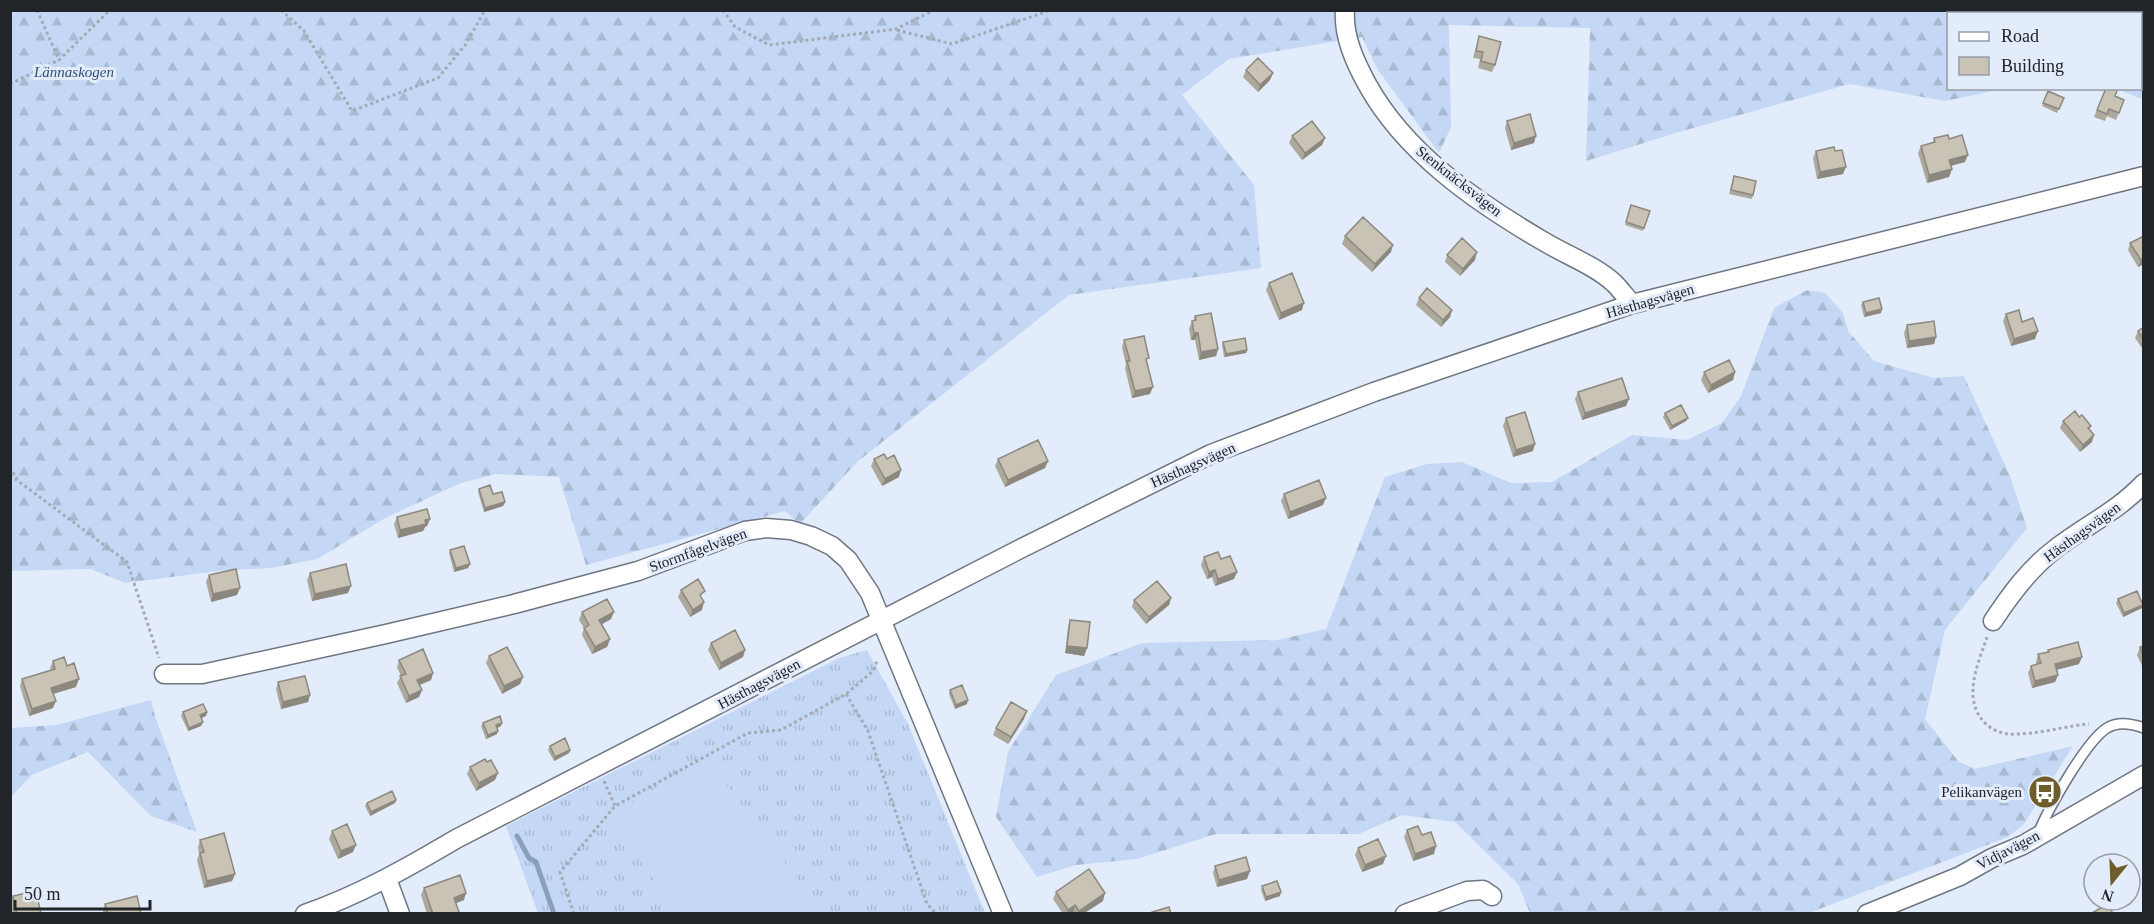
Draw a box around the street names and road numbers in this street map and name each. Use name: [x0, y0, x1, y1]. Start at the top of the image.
street label: Stenknäcksvägen: [1413, 143, 1505, 220]
street label: Hästhagsvägen: [1604, 281, 1696, 321]
street label: Hästhagsvägen: [1148, 439, 1238, 491]
street label: Hästhagsvägen: [2041, 499, 2124, 565]
street label: Stormfågelvägen: [647, 525, 749, 575]
street label: Hästhagsvägen: [715, 655, 803, 712]
street label: Vidjavägen: [1974, 827, 2042, 873]

